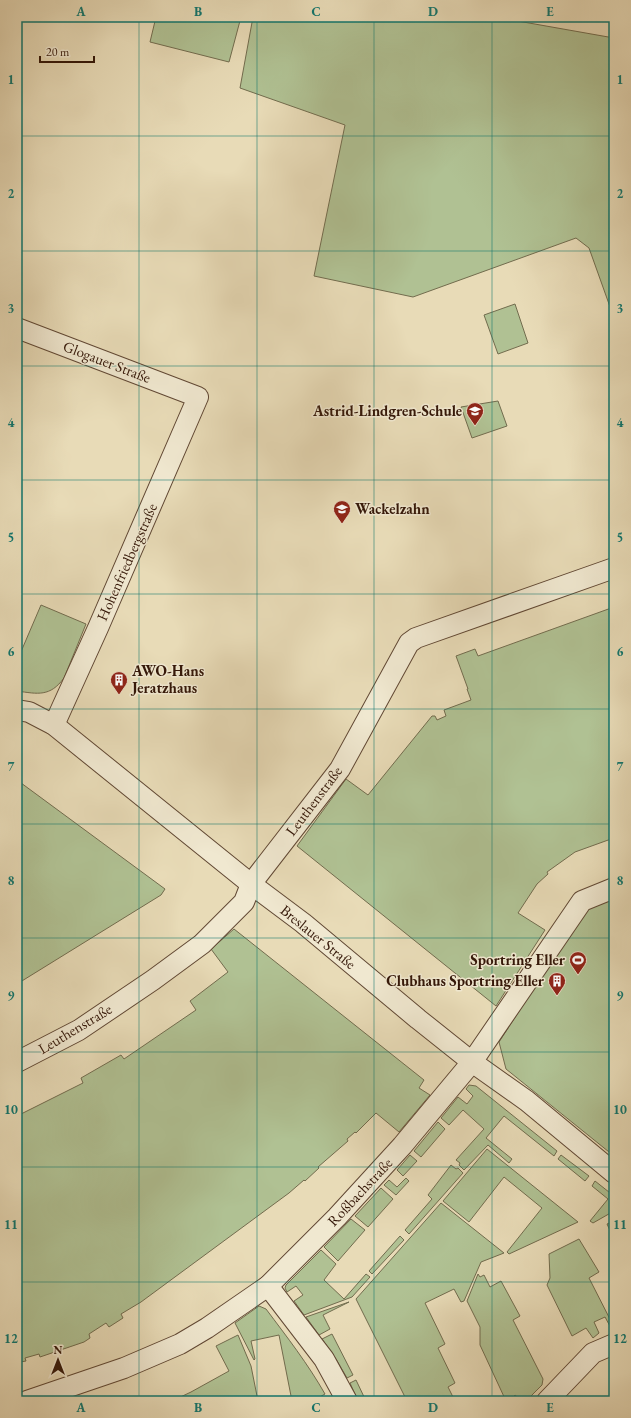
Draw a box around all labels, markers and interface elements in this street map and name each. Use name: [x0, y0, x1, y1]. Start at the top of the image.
text: A: [75, 3, 86, 20]
text: B: [194, 3, 202, 20]
text: C: [311, 3, 321, 20]
text: D: [428, 3, 438, 20]
text: E: [546, 3, 554, 20]
scale bar: [40, 38, 94, 64]
text: 20 m: [46, 44, 70, 60]
text: 1: [8, 71, 15, 88]
text: 1: [617, 71, 624, 88]
text: 2: [8, 185, 15, 202]
text: 2: [617, 185, 624, 202]
text: 3: [8, 300, 15, 317]
text: 3: [617, 300, 624, 317]
street label: Glogauer Straße: [61, 336, 154, 387]
place label: Astrid-Lindgren-Schule: [312, 401, 462, 420]
school or university icon: Astrid-Lindgren-Schule: [465, 401, 485, 426]
text: 4: [8, 414, 15, 431]
text: 4: [617, 414, 624, 431]
school or university icon: Wackelzahn: [332, 499, 352, 524]
place label: Wackelzahn: [355, 499, 430, 518]
street label: Hohenfriedbergstraße: [92, 500, 161, 624]
text: 5: [8, 529, 14, 546]
text: 5: [617, 529, 623, 546]
text: 6: [8, 643, 15, 660]
text: 6: [617, 643, 624, 660]
place label: AWO-Hans Jeratzhaus: [130, 661, 204, 697]
building icon: AWO-Hans Jeratzhaus: [109, 670, 129, 695]
text: 7: [8, 758, 15, 775]
text: 7: [617, 758, 624, 775]
street label: Leuthenstraße: [281, 762, 346, 839]
text: 8: [8, 872, 15, 889]
text: 8: [617, 872, 624, 889]
street label: Breslauer Straße: [277, 900, 360, 973]
place label: Sportring Eller: [470, 950, 566, 969]
sports icon: Sportring Eller: [568, 950, 588, 975]
place label: Clubhaus Sportring Eller: [386, 971, 545, 990]
building icon: Clubhaus Sportring Eller: [547, 971, 567, 996]
text: 9: [8, 987, 15, 1004]
text: 9: [617, 987, 624, 1004]
street label: Leuthenstraße: [34, 999, 115, 1058]
text: 10: [4, 1101, 18, 1118]
text: 10: [613, 1101, 627, 1118]
street label: Roßbachstraße: [323, 1153, 396, 1230]
text: 11: [4, 1216, 18, 1233]
text: 11: [613, 1216, 627, 1233]
text: 12: [4, 1330, 18, 1347]
text: 12: [613, 1330, 627, 1347]
north arrow: [38, 1340, 78, 1380]
text: N: [54, 1343, 63, 1357]
text: A: [75, 1399, 86, 1416]
text: B: [194, 1399, 202, 1416]
text: C: [311, 1399, 321, 1416]
text: D: [428, 1399, 438, 1416]
text: E: [546, 1399, 554, 1416]

